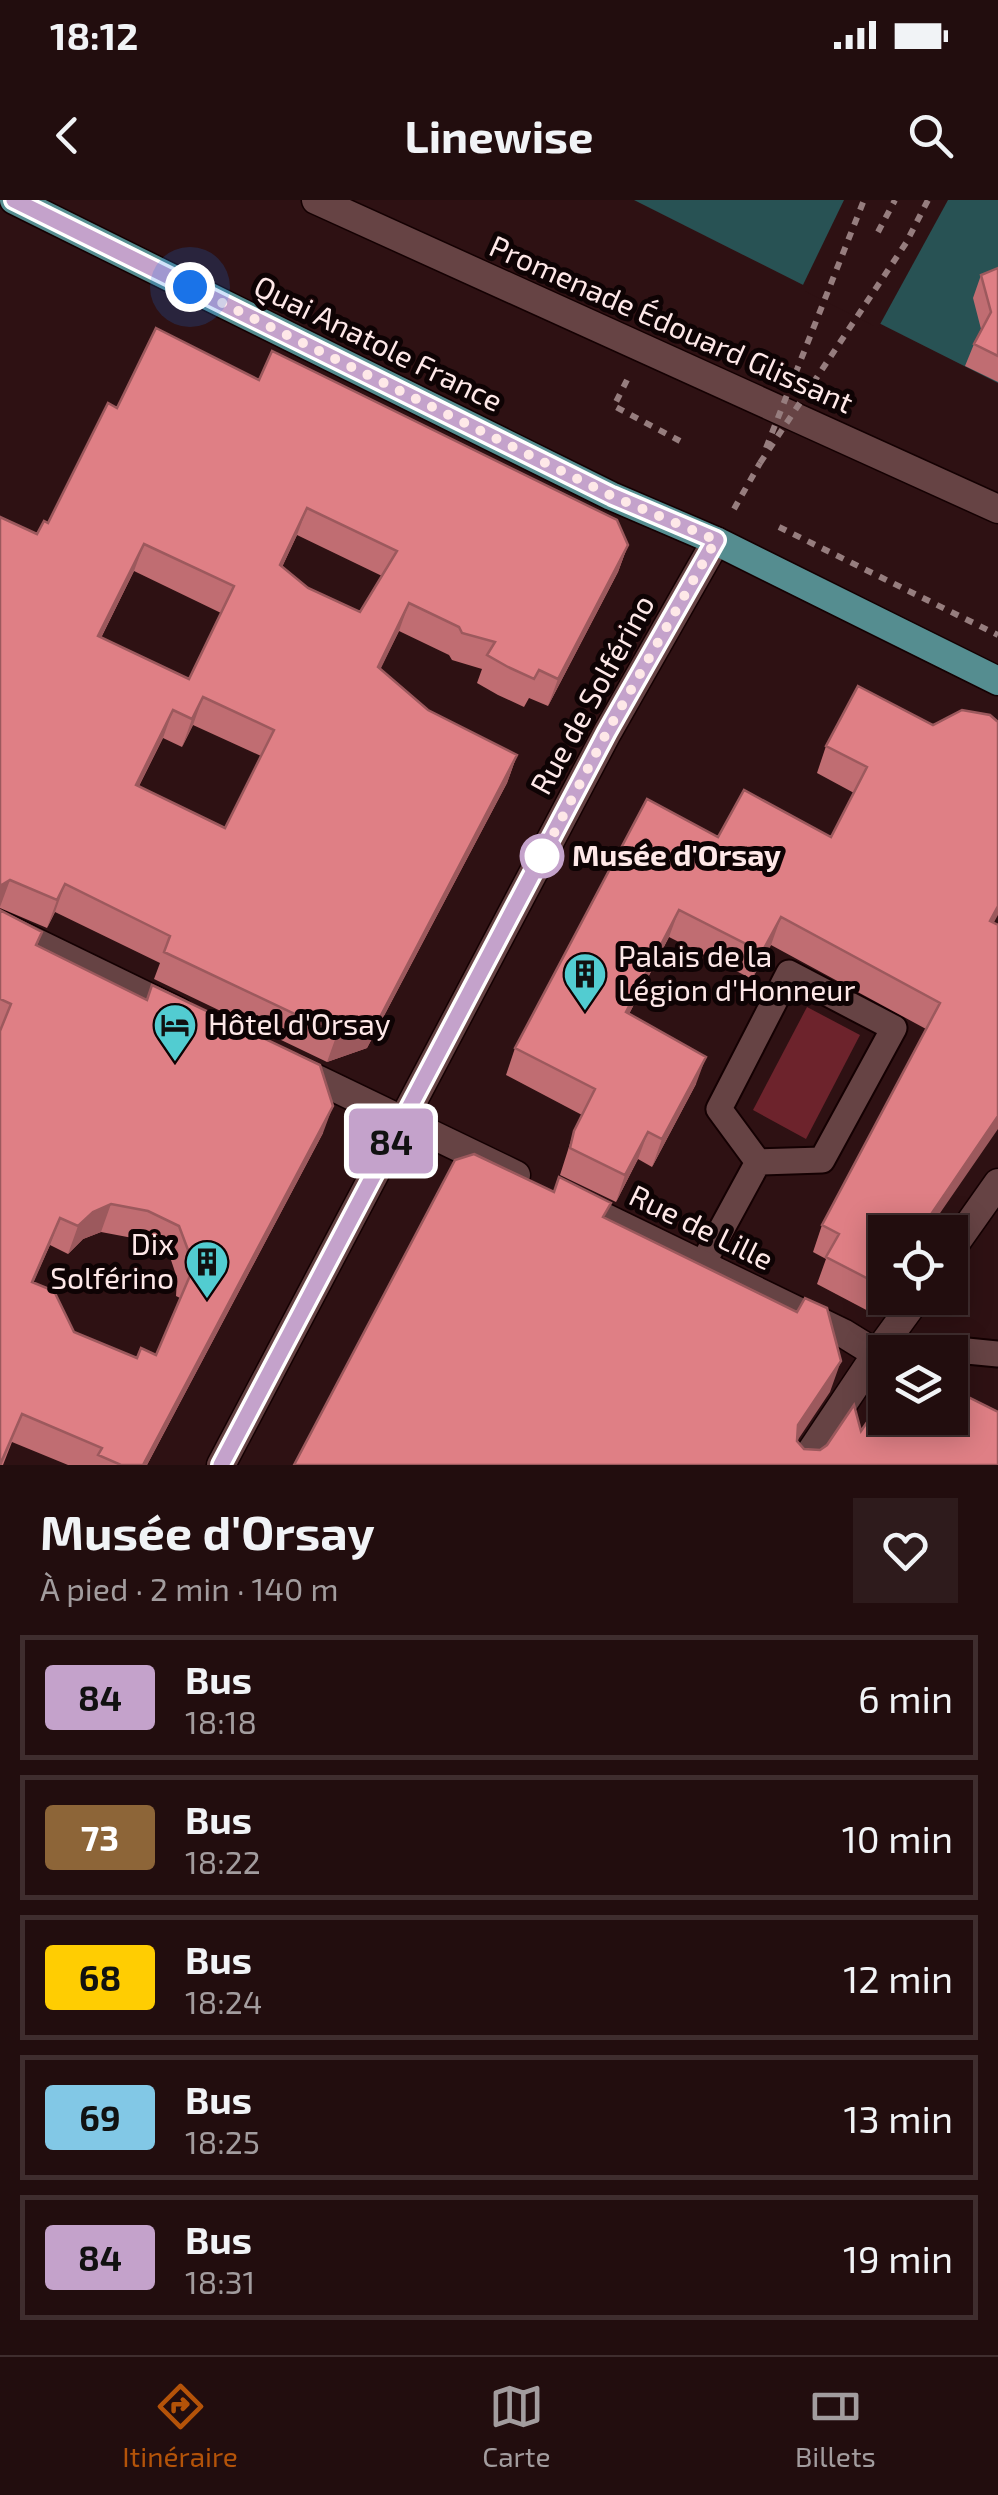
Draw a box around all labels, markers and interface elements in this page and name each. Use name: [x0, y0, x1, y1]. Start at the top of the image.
text: 18:12: [50, 12, 138, 58]
icon: back: [40, 108, 95, 163]
text: Linewise: [405, 108, 593, 162]
icon: search: [903, 108, 958, 163]
street label: Promenade Édouard Glissant: [485, 227, 859, 420]
your location: [165, 262, 215, 312]
street label: Quai Anatole France: [249, 266, 509, 418]
street label: Rue de Solférino: [522, 588, 661, 800]
marker: Musée d'Orsay: [521, 835, 563, 877]
place label: Musée d'Orsay: [572, 836, 781, 873]
place label: Palais de la Légion d'Honneur: [618, 937, 855, 1007]
building icon: Palais de la Légion d'Honneur: [562, 951, 608, 1012]
hotel icon: Hôtel d'Orsay: [152, 1002, 198, 1063]
place label: Hôtel d'Orsay: [208, 1005, 391, 1041]
line badge: 84: [346, 1108, 436, 1174]
text: 84: [369, 1120, 413, 1162]
street label: Rue de Lille: [624, 1176, 780, 1276]
map controls: [868, 1215, 968, 1435]
button: locate: [868, 1215, 968, 1315]
place label: Dix Solférino: [50, 1225, 174, 1295]
building icon: Dix Solférino: [184, 1239, 230, 1300]
button: layers: [868, 1335, 968, 1435]
button: heart: [853, 1498, 958, 1603]
text: Musée d'Orsay: [40, 1502, 375, 1560]
text: À pied · 2 min · 140 m: [40, 1569, 339, 1607]
text: Bus: [185, 1656, 252, 1702]
text: 6 min: [858, 1675, 953, 1721]
text: 84: [78, 1676, 122, 1718]
text: 18:18: [185, 1702, 257, 1740]
text: Bus: [185, 1796, 252, 1842]
text: 10 min: [842, 1815, 953, 1861]
text: 73: [81, 1816, 119, 1858]
text: 18:22: [185, 1842, 261, 1880]
text: Bus: [185, 1936, 252, 1982]
text: 12 min: [843, 1955, 953, 2001]
text: 68: [79, 1956, 121, 1998]
text: 18:24: [185, 1982, 262, 2020]
text: Bus: [185, 2076, 252, 2122]
text: 13 min: [843, 2095, 953, 2141]
text: 69: [79, 2096, 121, 2138]
text: 18:25: [185, 2122, 260, 2160]
text: Bus: [185, 2216, 252, 2262]
text: 19 min: [843, 2235, 953, 2281]
text: 84: [78, 2236, 122, 2278]
text: 18:31: [185, 2262, 255, 2300]
tab: Itinéraire: [122, 2379, 238, 2473]
tab: Carte: [482, 2379, 551, 2473]
tab: Billets: [795, 2379, 876, 2473]

